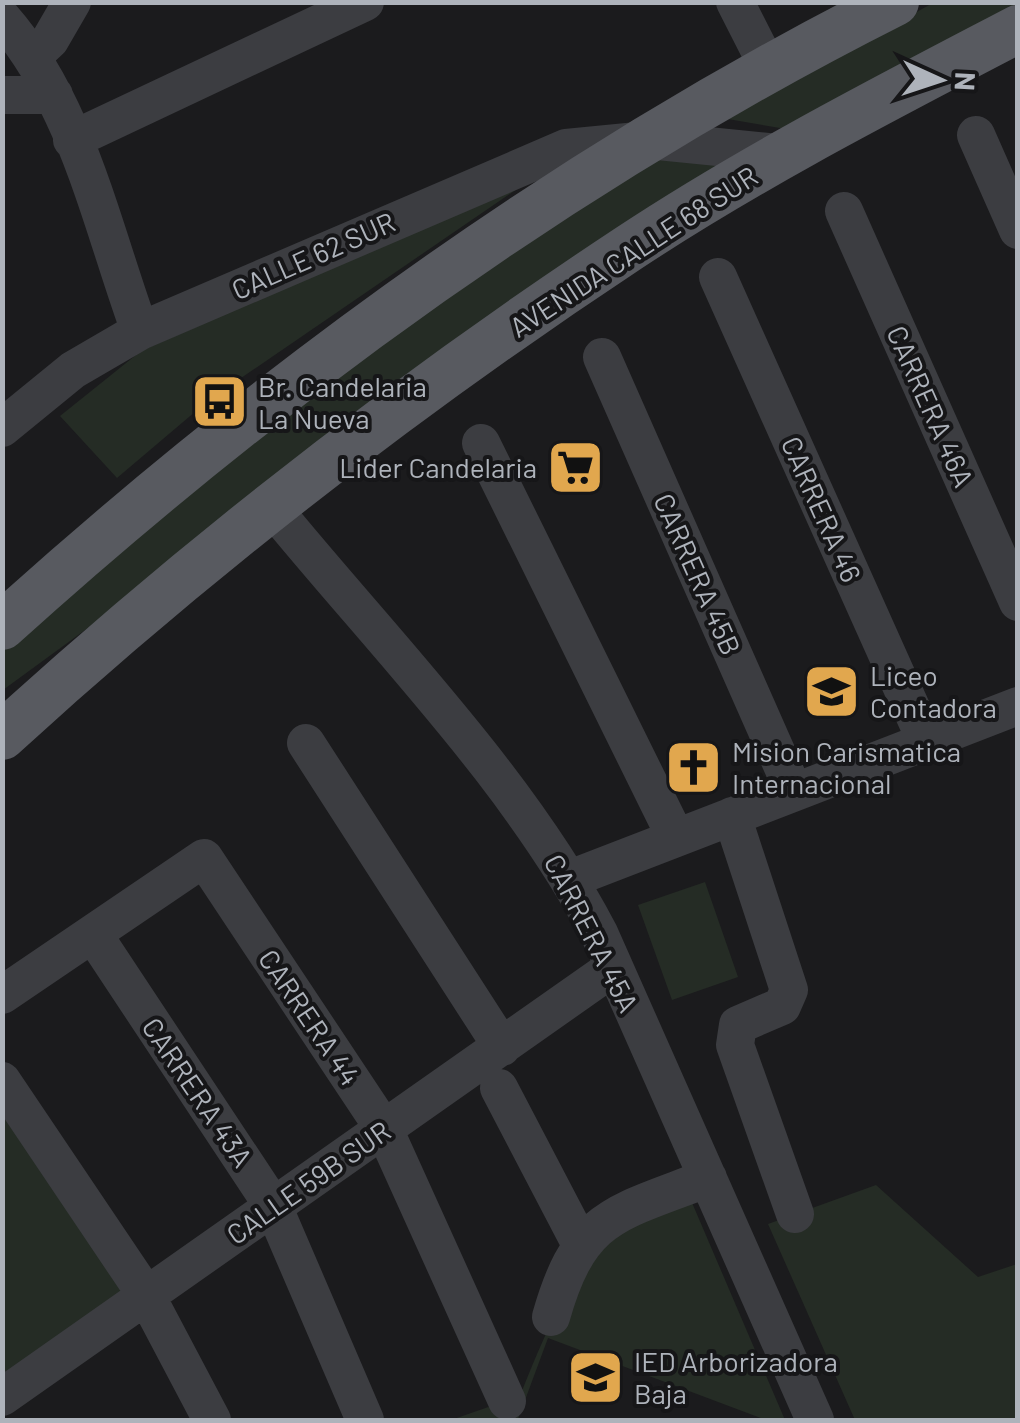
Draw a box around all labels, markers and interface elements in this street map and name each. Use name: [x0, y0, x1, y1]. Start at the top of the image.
north arrow: [890, 30, 990, 130]
text: N: [949, 71, 983, 92]
street label: AVENIDA CALLE 68 SUR: [503, 158, 763, 344]
street label: CALLE 62 SUR: [226, 204, 400, 306]
street label: CARRERA 46A: [880, 320, 982, 492]
place label: Br. Candelaria La Nueva: [258, 369, 427, 435]
bus stop icon: Br. Candelaria La Nueva: [189, 372, 249, 432]
street label: CARRERA 46: [775, 431, 869, 587]
supermarket icon: Lider Candelaria: [546, 437, 606, 497]
place label: Lider Candelaria: [339, 450, 537, 484]
street label: CARRERA 45B: [647, 488, 749, 660]
place label: Liceo Contadora: [870, 658, 997, 724]
school or university icon: Liceo Contadora: [801, 661, 861, 721]
place label: Mision Carismatica Internacional: [732, 734, 961, 800]
church icon: Mision Carismatica Internacional: [663, 737, 723, 797]
street label: CARRERA 45A: [538, 848, 646, 1018]
street label: CARRERA 44: [252, 942, 368, 1092]
street label: CARRERA 43A: [136, 1011, 260, 1173]
street label: CALLE 59B SUR: [220, 1113, 396, 1251]
place label: IED Arborizadora Baja: [634, 1344, 838, 1410]
school or university icon: IED Arborizadora Baja: [565, 1347, 625, 1407]

